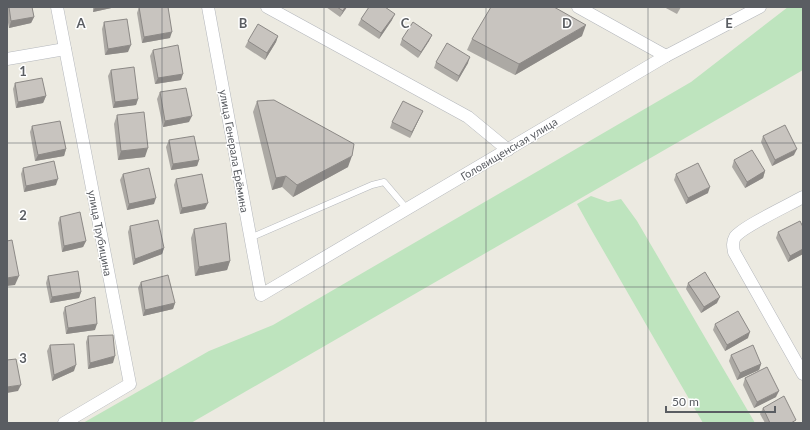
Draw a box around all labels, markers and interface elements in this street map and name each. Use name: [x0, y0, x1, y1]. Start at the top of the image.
text: A: [75, 15, 86, 31]
text: B: [239, 15, 248, 31]
text: C: [401, 15, 410, 31]
text: D: [562, 15, 572, 31]
text: E: [725, 15, 733, 31]
text: 1: [19, 63, 27, 79]
street label: улица Генерала Ерёмина: [217, 88, 252, 214]
street label: Головищенская улица: [458, 114, 560, 183]
street label: улица Трубицина: [86, 189, 115, 277]
text: 2: [19, 207, 27, 223]
text: 3: [19, 350, 27, 366]
scale bar: [666, 388, 775, 414]
text: 50 m: [672, 394, 699, 409]

